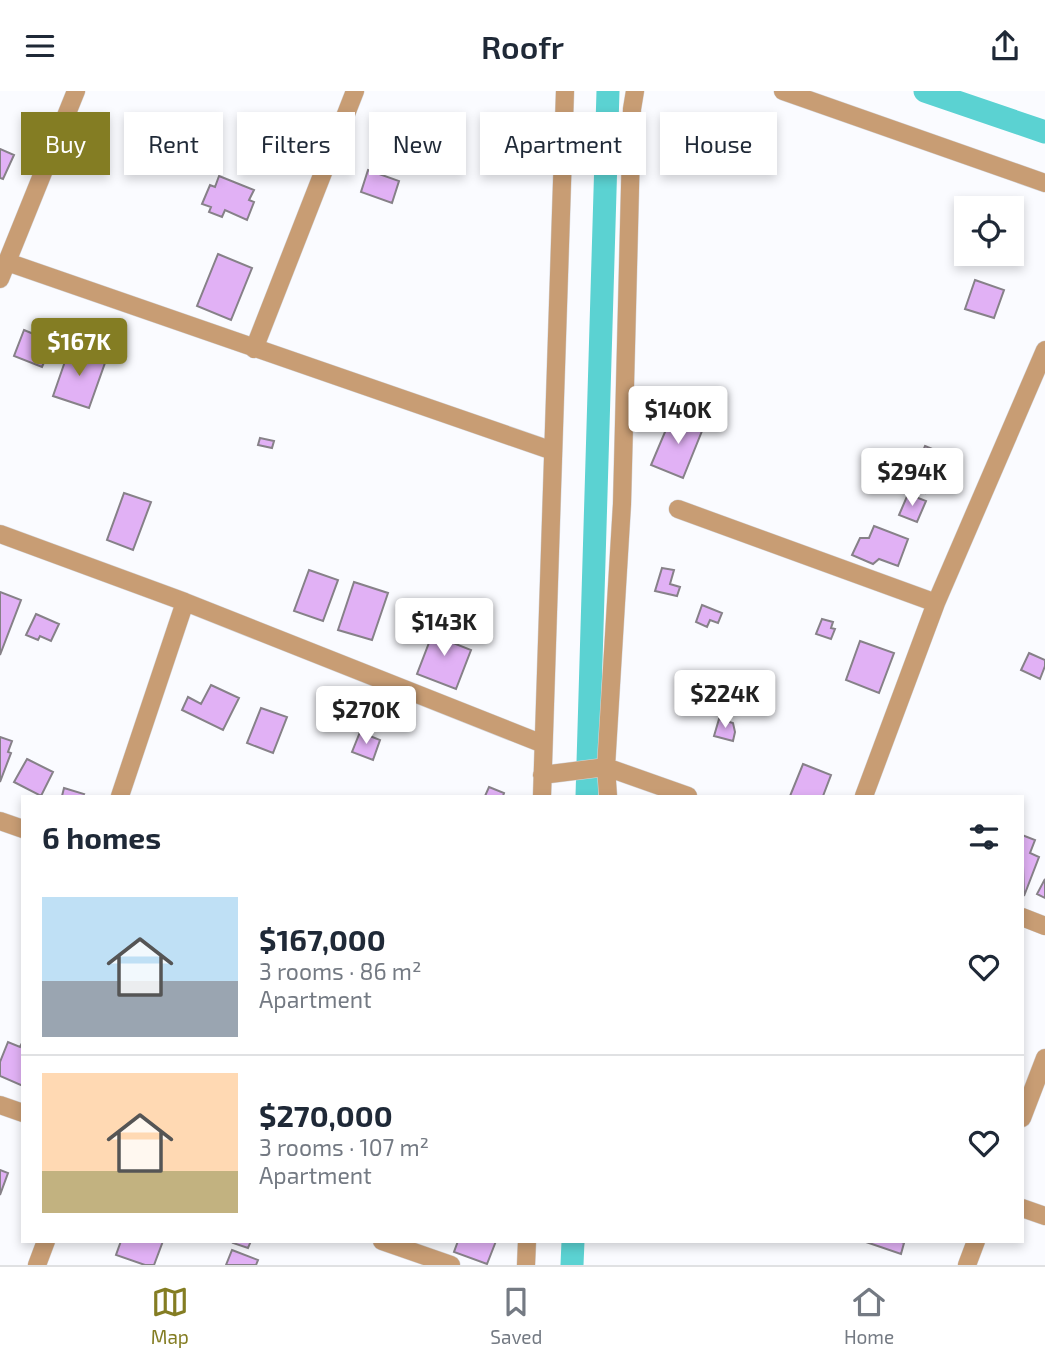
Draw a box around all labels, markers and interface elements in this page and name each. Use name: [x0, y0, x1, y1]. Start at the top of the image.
icon: menu: [21, 27, 59, 65]
text: Roofr: [481, 27, 564, 65]
icon: share: [986, 27, 1024, 65]
chip: Buy: [21, 112, 110, 175]
chip: Rent: [124, 112, 223, 175]
chip: Filters: [237, 112, 355, 175]
chip: New: [369, 112, 466, 175]
chip: Apartment: [480, 112, 646, 175]
chip: House: [660, 112, 777, 175]
map controls: [954, 196, 1024, 266]
button: locate: [954, 196, 1024, 266]
pin: $167K: [30, 319, 128, 378]
text: $167K: [47, 327, 111, 355]
pin: $140K: [629, 387, 727, 446]
text: $140K: [644, 395, 712, 423]
pin: $294K: [863, 449, 961, 508]
text: $294K: [877, 457, 947, 485]
pin: $143K: [395, 599, 493, 658]
text: $143K: [411, 607, 477, 635]
pin: $224K: [676, 671, 774, 730]
text: $224K: [690, 679, 760, 707]
pin: $270K: [317, 687, 415, 746]
text: $270K: [332, 695, 400, 723]
icon: filters: [965, 818, 1003, 856]
text: 6 homes: [42, 819, 161, 855]
text: $167,000: [259, 921, 386, 957]
icon: home: [98, 925, 182, 1009]
icon: heart: [965, 948, 1003, 986]
text: 3 rooms · 86 m²: [259, 957, 421, 985]
text: Apartment: [259, 985, 372, 1013]
text: $270,000: [259, 1097, 393, 1133]
icon: home: [98, 1101, 182, 1185]
icon: heart: [965, 1124, 1003, 1162]
text: 3 rooms · 107 m²: [259, 1133, 429, 1161]
text: Apartment: [259, 1161, 372, 1189]
tab: Map: [151, 1283, 189, 1348]
tab: Saved: [490, 1283, 542, 1348]
tab: Home: [844, 1283, 894, 1348]

